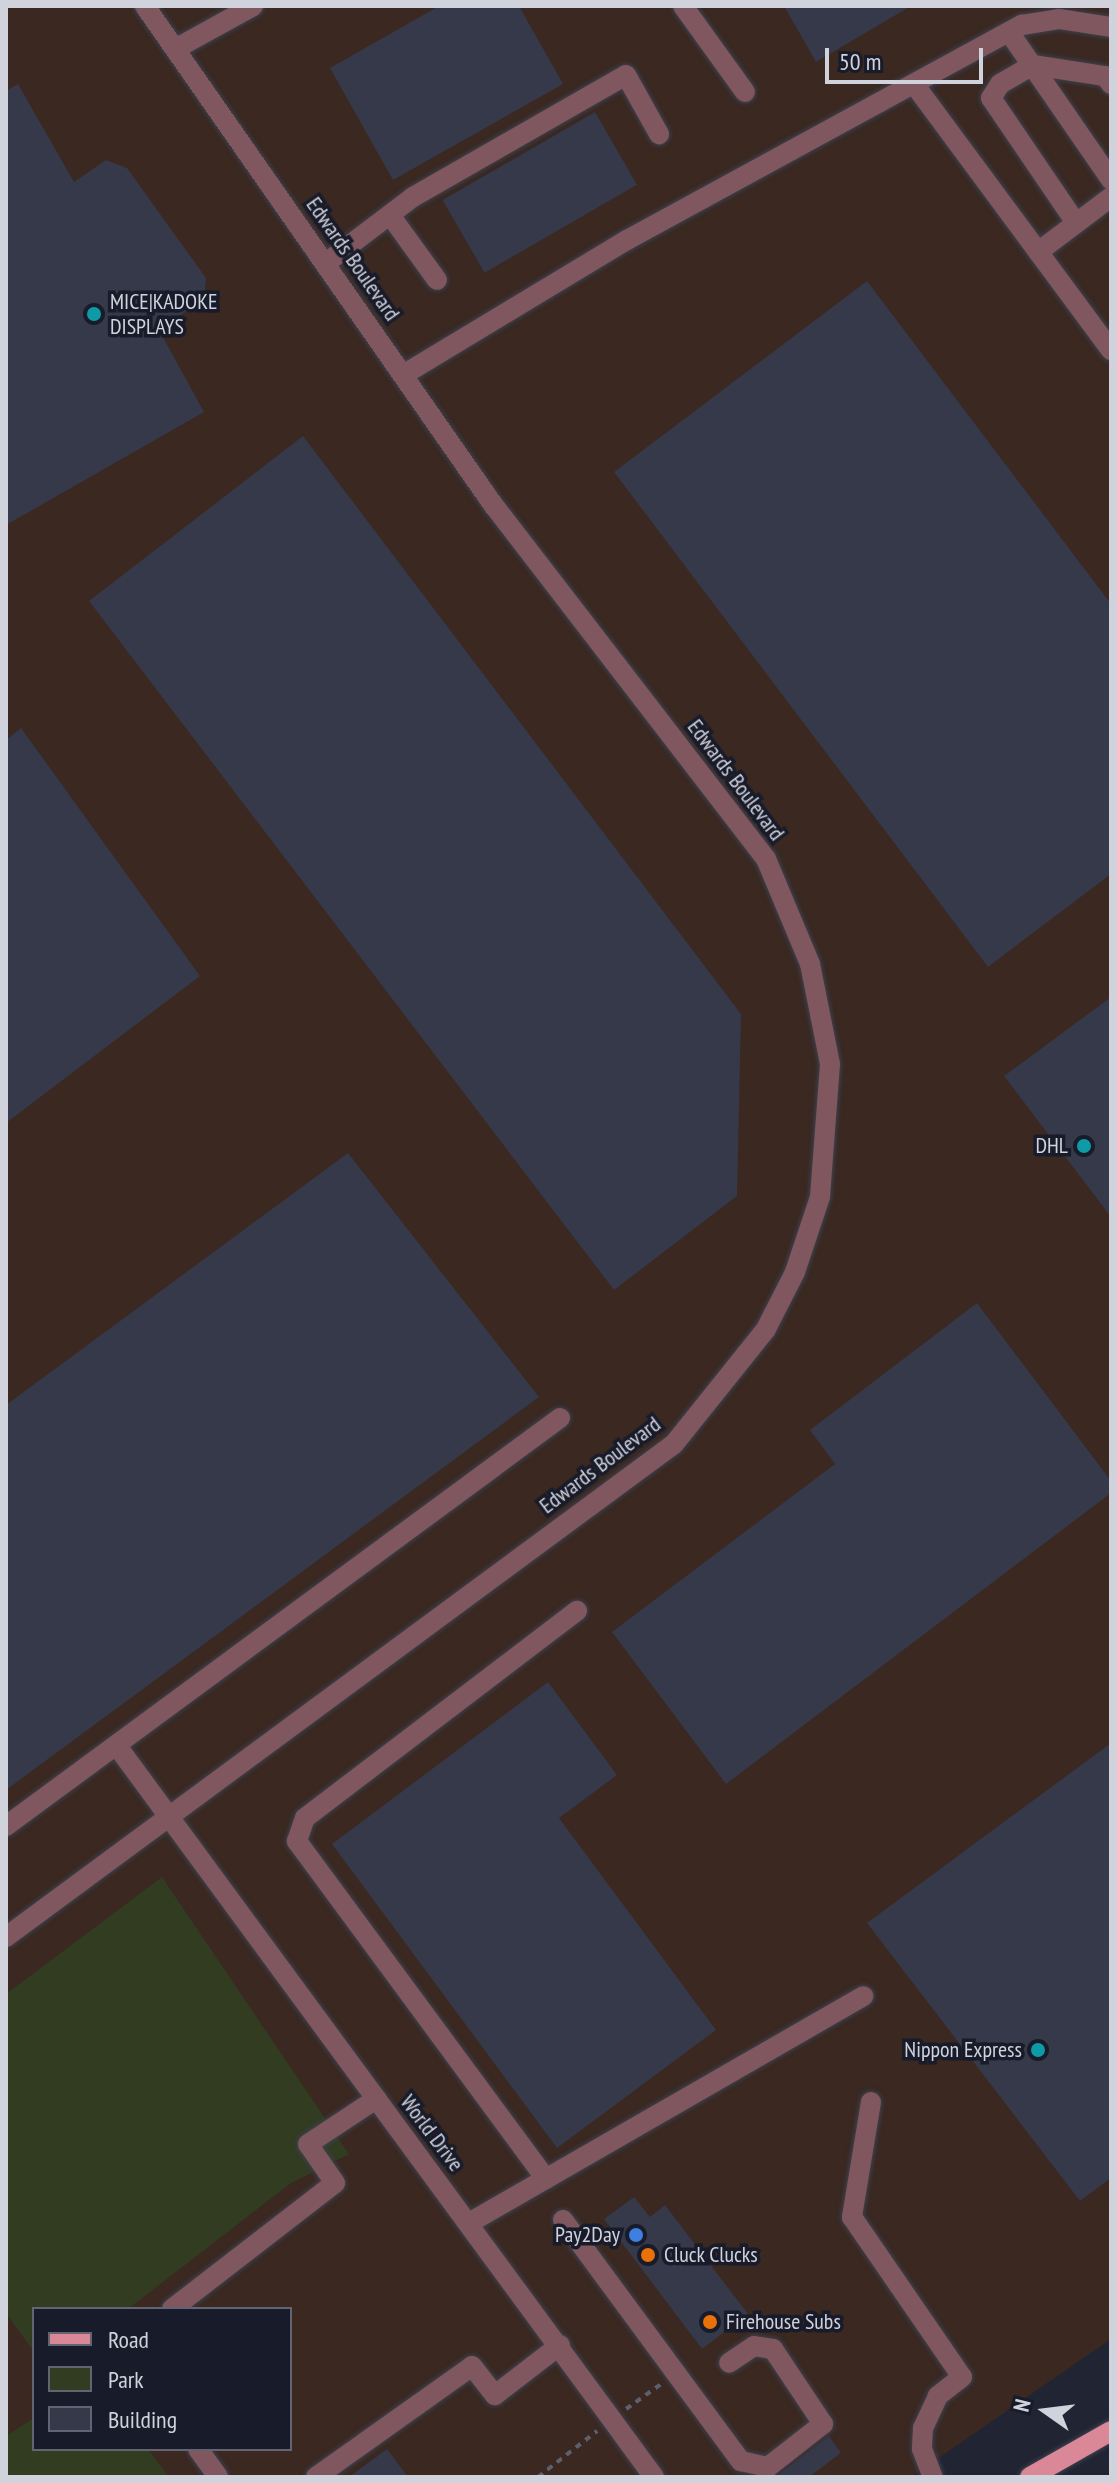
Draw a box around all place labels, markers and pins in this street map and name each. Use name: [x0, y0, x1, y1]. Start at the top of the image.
place label: MICE|KADOKE DISPLAYS: [110, 288, 217, 340]
marker: MICE|KADOKE DISPLAYS: [85, 305, 103, 323]
place label: DHL: [1036, 1133, 1068, 1159]
marker: DHL: [1075, 1137, 1093, 1155]
place label: Nippon Express: [904, 2037, 1022, 2063]
marker: Nippon Express: [1029, 2041, 1047, 2059]
place label: Pay2Day: [555, 2222, 620, 2248]
marker: Pay2Day: [627, 2226, 645, 2244]
place label: Cluck Clucks: [664, 2242, 758, 2268]
marker: Cluck Clucks: [639, 2246, 657, 2264]
place label: Firehouse Subs: [726, 2309, 841, 2335]
marker: Firehouse Subs: [701, 2313, 719, 2331]

